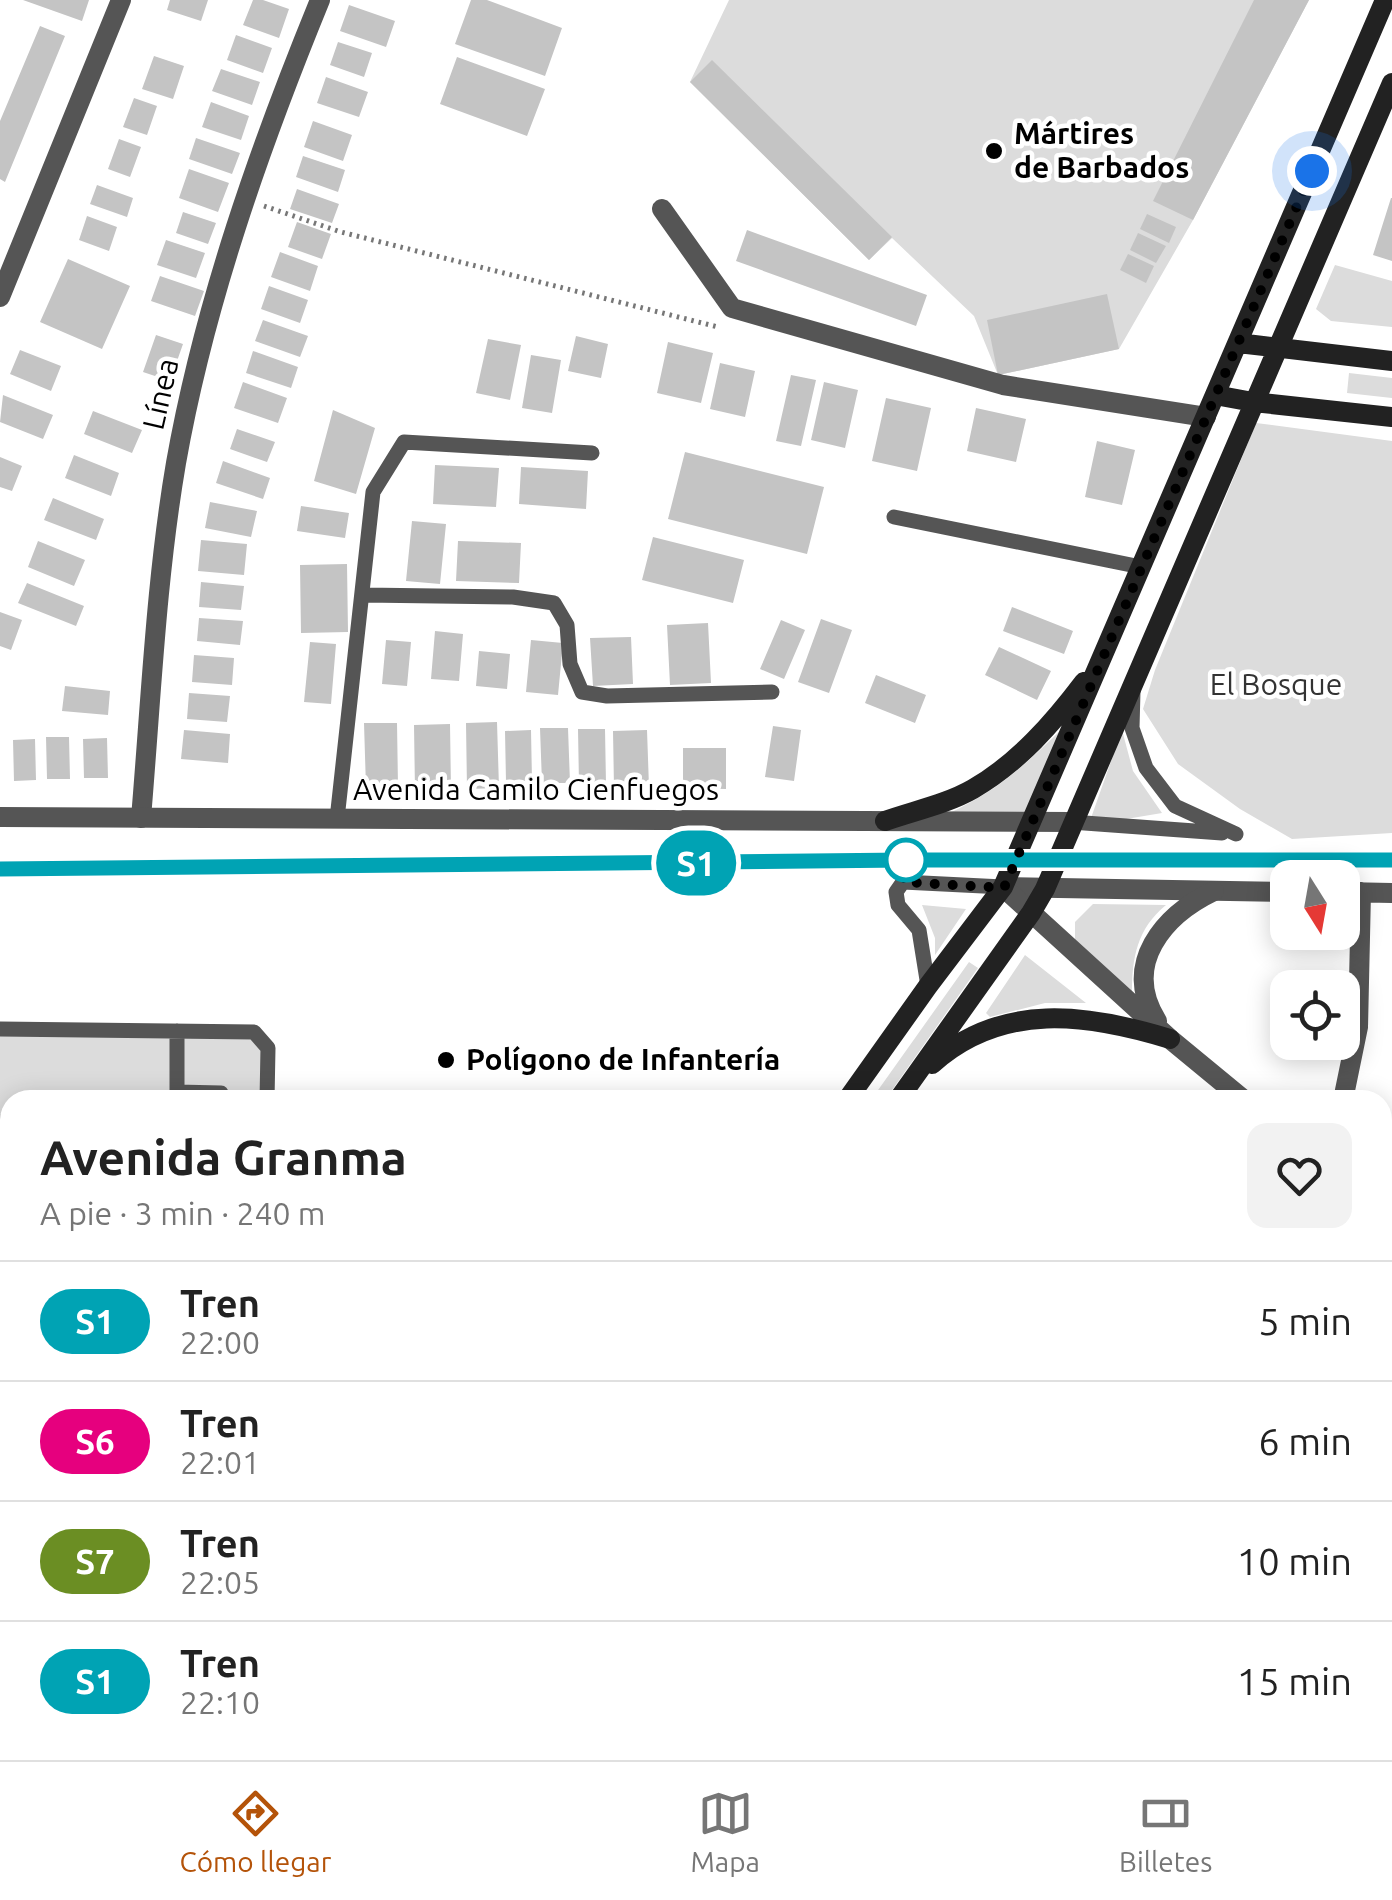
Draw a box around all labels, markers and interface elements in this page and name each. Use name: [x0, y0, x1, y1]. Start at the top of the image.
place label: Mártires de Barbados: [1014, 116, 1189, 184]
marker: Mártires de Barbados: [983, 140, 1005, 162]
your location: [1287, 146, 1337, 196]
street label: Línea: [135, 355, 185, 433]
park label: El Bosque: [1210, 667, 1342, 701]
street label: Avenida Camilo Cienfuegos: [353, 772, 719, 806]
line badge: S1: [651, 830, 741, 896]
unlabelled marker: [885, 839, 927, 881]
text: S1: [676, 843, 716, 883]
north arrow: [1270, 860, 1360, 950]
map controls: [1270, 860, 1360, 1060]
button: locate: [1270, 970, 1360, 1060]
place label: Polígono de Infantería: [466, 1042, 780, 1076]
marker: Polígono de Infantería: [435, 1049, 457, 1071]
button: heart: [1247, 1123, 1352, 1228]
text: Avenida Granma: [40, 1130, 407, 1184]
text: A pie · 3 min · 240 m: [40, 1195, 325, 1231]
text: Tren: [180, 1282, 260, 1324]
text: 5 min: [1258, 1300, 1352, 1342]
text: S1: [75, 1301, 115, 1341]
text: 22:00: [180, 1324, 260, 1360]
text: Tren: [180, 1402, 260, 1444]
text: 6 min: [1258, 1420, 1352, 1462]
text: S6: [75, 1421, 115, 1461]
text: 22:01: [180, 1444, 260, 1480]
text: Tren: [180, 1522, 260, 1564]
text: 10 min: [1237, 1540, 1352, 1582]
text: S7: [75, 1541, 115, 1581]
text: 22:05: [180, 1564, 260, 1600]
text: Tren: [180, 1642, 260, 1684]
text: 15 min: [1237, 1660, 1352, 1702]
text: S1: [75, 1661, 115, 1701]
text: 22:10: [180, 1684, 260, 1720]
tab: Cómo llegar: [180, 1786, 331, 1877]
tab: Mapa: [690, 1786, 760, 1877]
tab: Billetes: [1119, 1786, 1212, 1877]

